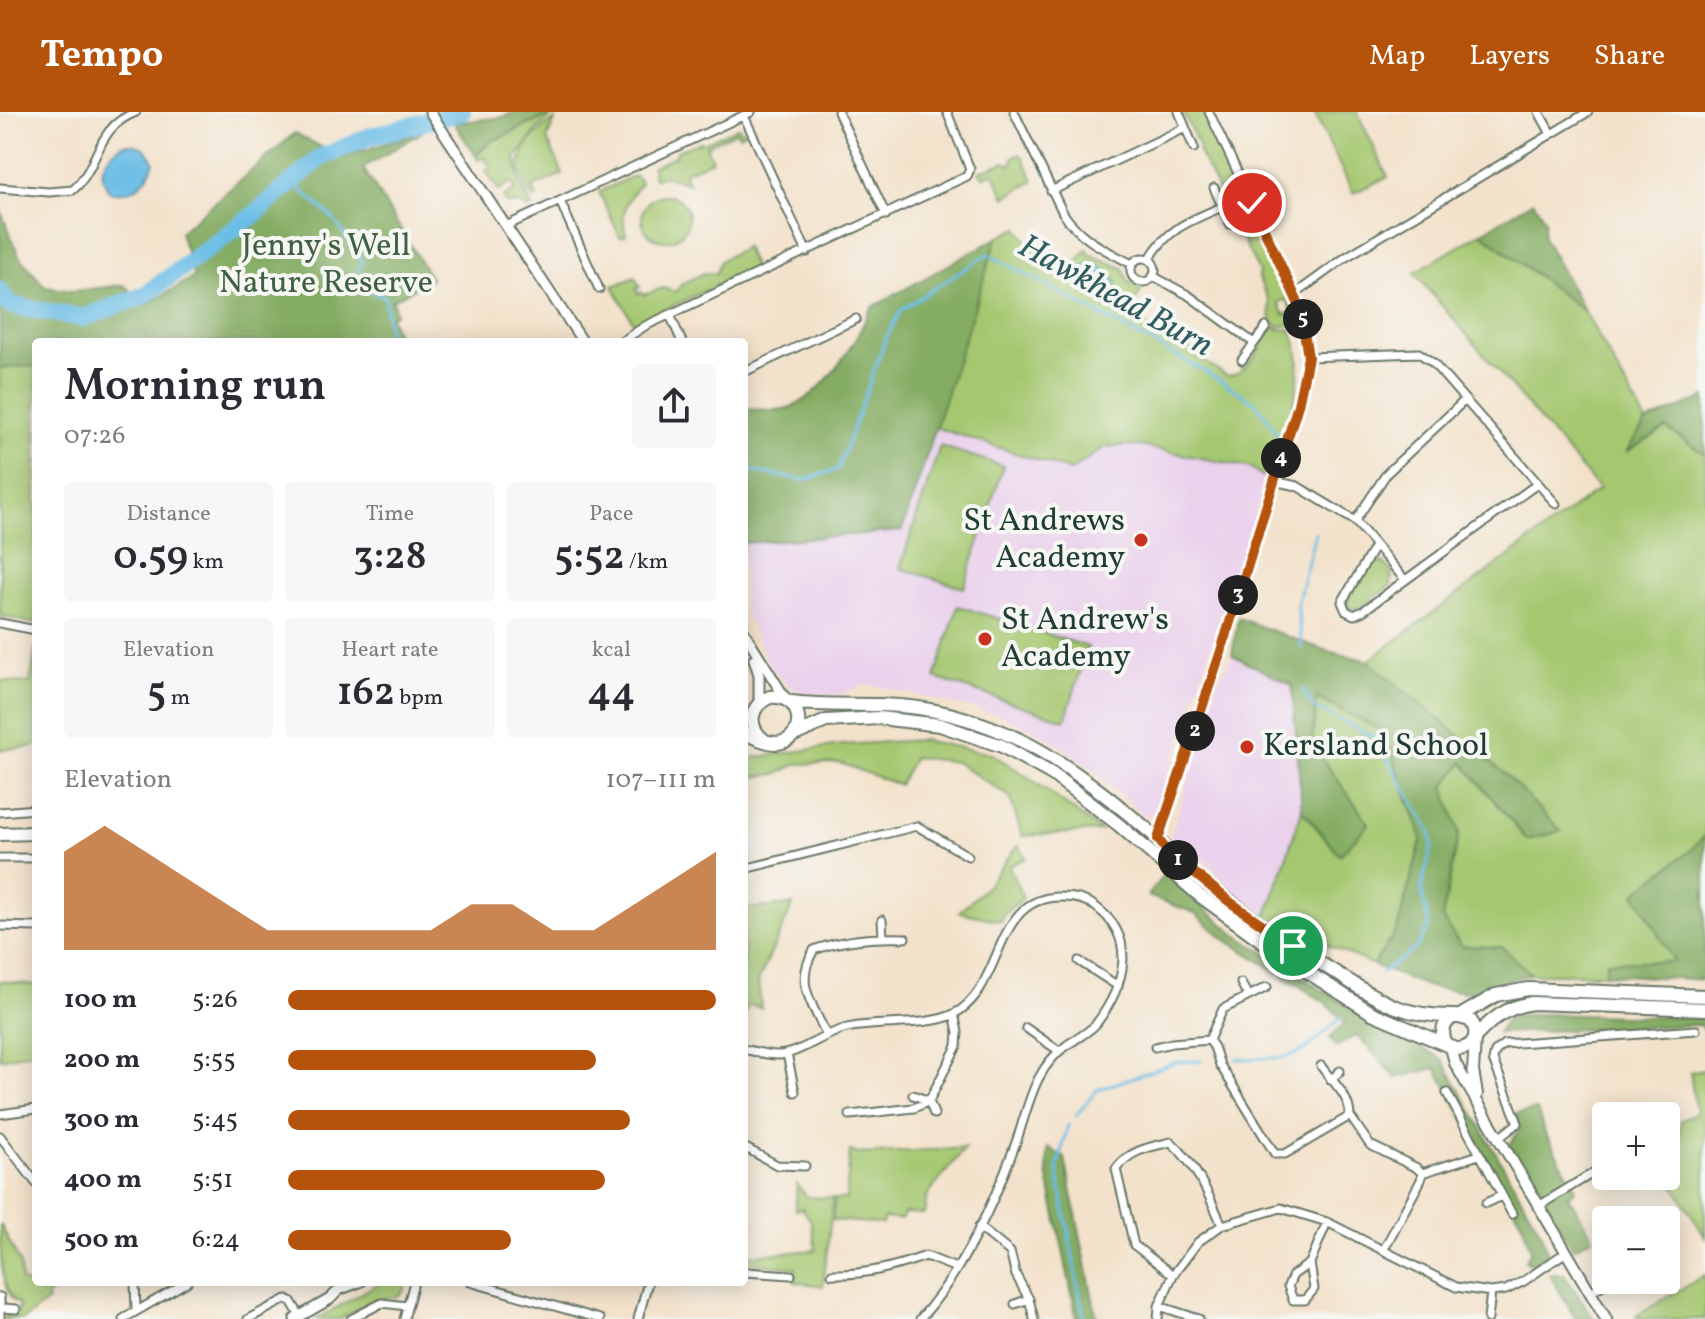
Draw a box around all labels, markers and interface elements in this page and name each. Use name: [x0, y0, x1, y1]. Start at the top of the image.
text: Tempo: [40, 30, 164, 83]
text: Map: [1369, 37, 1425, 76]
text: Layers: [1469, 37, 1550, 76]
text: Share: [1594, 37, 1665, 76]
pin: [1218, 169, 1286, 237]
icon: check: [1230, 181, 1274, 225]
water label: Hawkhead Burn: [1009, 224, 1221, 370]
park label: Jenny's Well Nature Reserve: [219, 225, 433, 306]
pin: 5: [1283, 299, 1323, 339]
text: 5: [1298, 303, 1308, 334]
text: Morning run: [64, 357, 326, 418]
button: share: [632, 364, 716, 448]
text: 07:26: [64, 418, 126, 454]
pin: 4: [1261, 438, 1301, 478]
text: 4: [1274, 442, 1288, 473]
text: Distance: [127, 499, 211, 530]
text: Time: [366, 499, 414, 530]
text: Pace: [589, 499, 633, 530]
place label: St Andrews Academy: [963, 500, 1125, 581]
text: 0.59: [113, 530, 188, 586]
text: 3:28: [353, 530, 427, 586]
text: 5:52: [554, 530, 624, 586]
marker: St Andrews Academy: [1132, 531, 1150, 549]
text: km: [188, 547, 224, 578]
text: /km: [624, 547, 668, 578]
pin: 3: [1218, 575, 1258, 615]
text: 3: [1232, 579, 1244, 610]
place label: St Andrew's Academy: [1001, 599, 1169, 680]
marker: St Andrew's Academy: [976, 630, 994, 648]
text: Elevation: [123, 635, 214, 666]
text: Heart rate: [341, 635, 439, 666]
text: kcal: [592, 635, 631, 666]
text: 5: [147, 666, 166, 722]
text: 162: [337, 666, 395, 722]
text: 44: [587, 666, 635, 722]
text: m: [166, 683, 190, 714]
text: bpm: [395, 683, 443, 714]
pin: 2: [1175, 711, 1215, 751]
text: 2: [1189, 715, 1201, 746]
place label: Kersland School: [1263, 725, 1488, 769]
marker: Kersland School: [1238, 738, 1256, 756]
text: Elevation: [64, 762, 172, 798]
text: 107–111 m: [606, 762, 716, 798]
pin: 1: [1158, 840, 1198, 880]
text: 1: [1174, 844, 1182, 875]
pin: [1259, 912, 1327, 980]
icon: arrive: [1271, 924, 1315, 968]
text: 100 m: [64, 982, 137, 1018]
text: 5:26: [192, 982, 238, 1018]
text: 200 m: [64, 1042, 140, 1078]
text: 5:55: [192, 1042, 236, 1078]
text: 300 m: [64, 1102, 140, 1138]
text: 5:45: [192, 1102, 238, 1138]
map controls: [1592, 1102, 1680, 1294]
button: +: [1592, 1102, 1680, 1190]
text: 400 m: [64, 1162, 142, 1198]
text: 5:51: [192, 1162, 233, 1198]
button: −: [1592, 1206, 1680, 1294]
text: 500 m: [64, 1222, 139, 1258]
text: 6:24: [192, 1222, 240, 1258]

